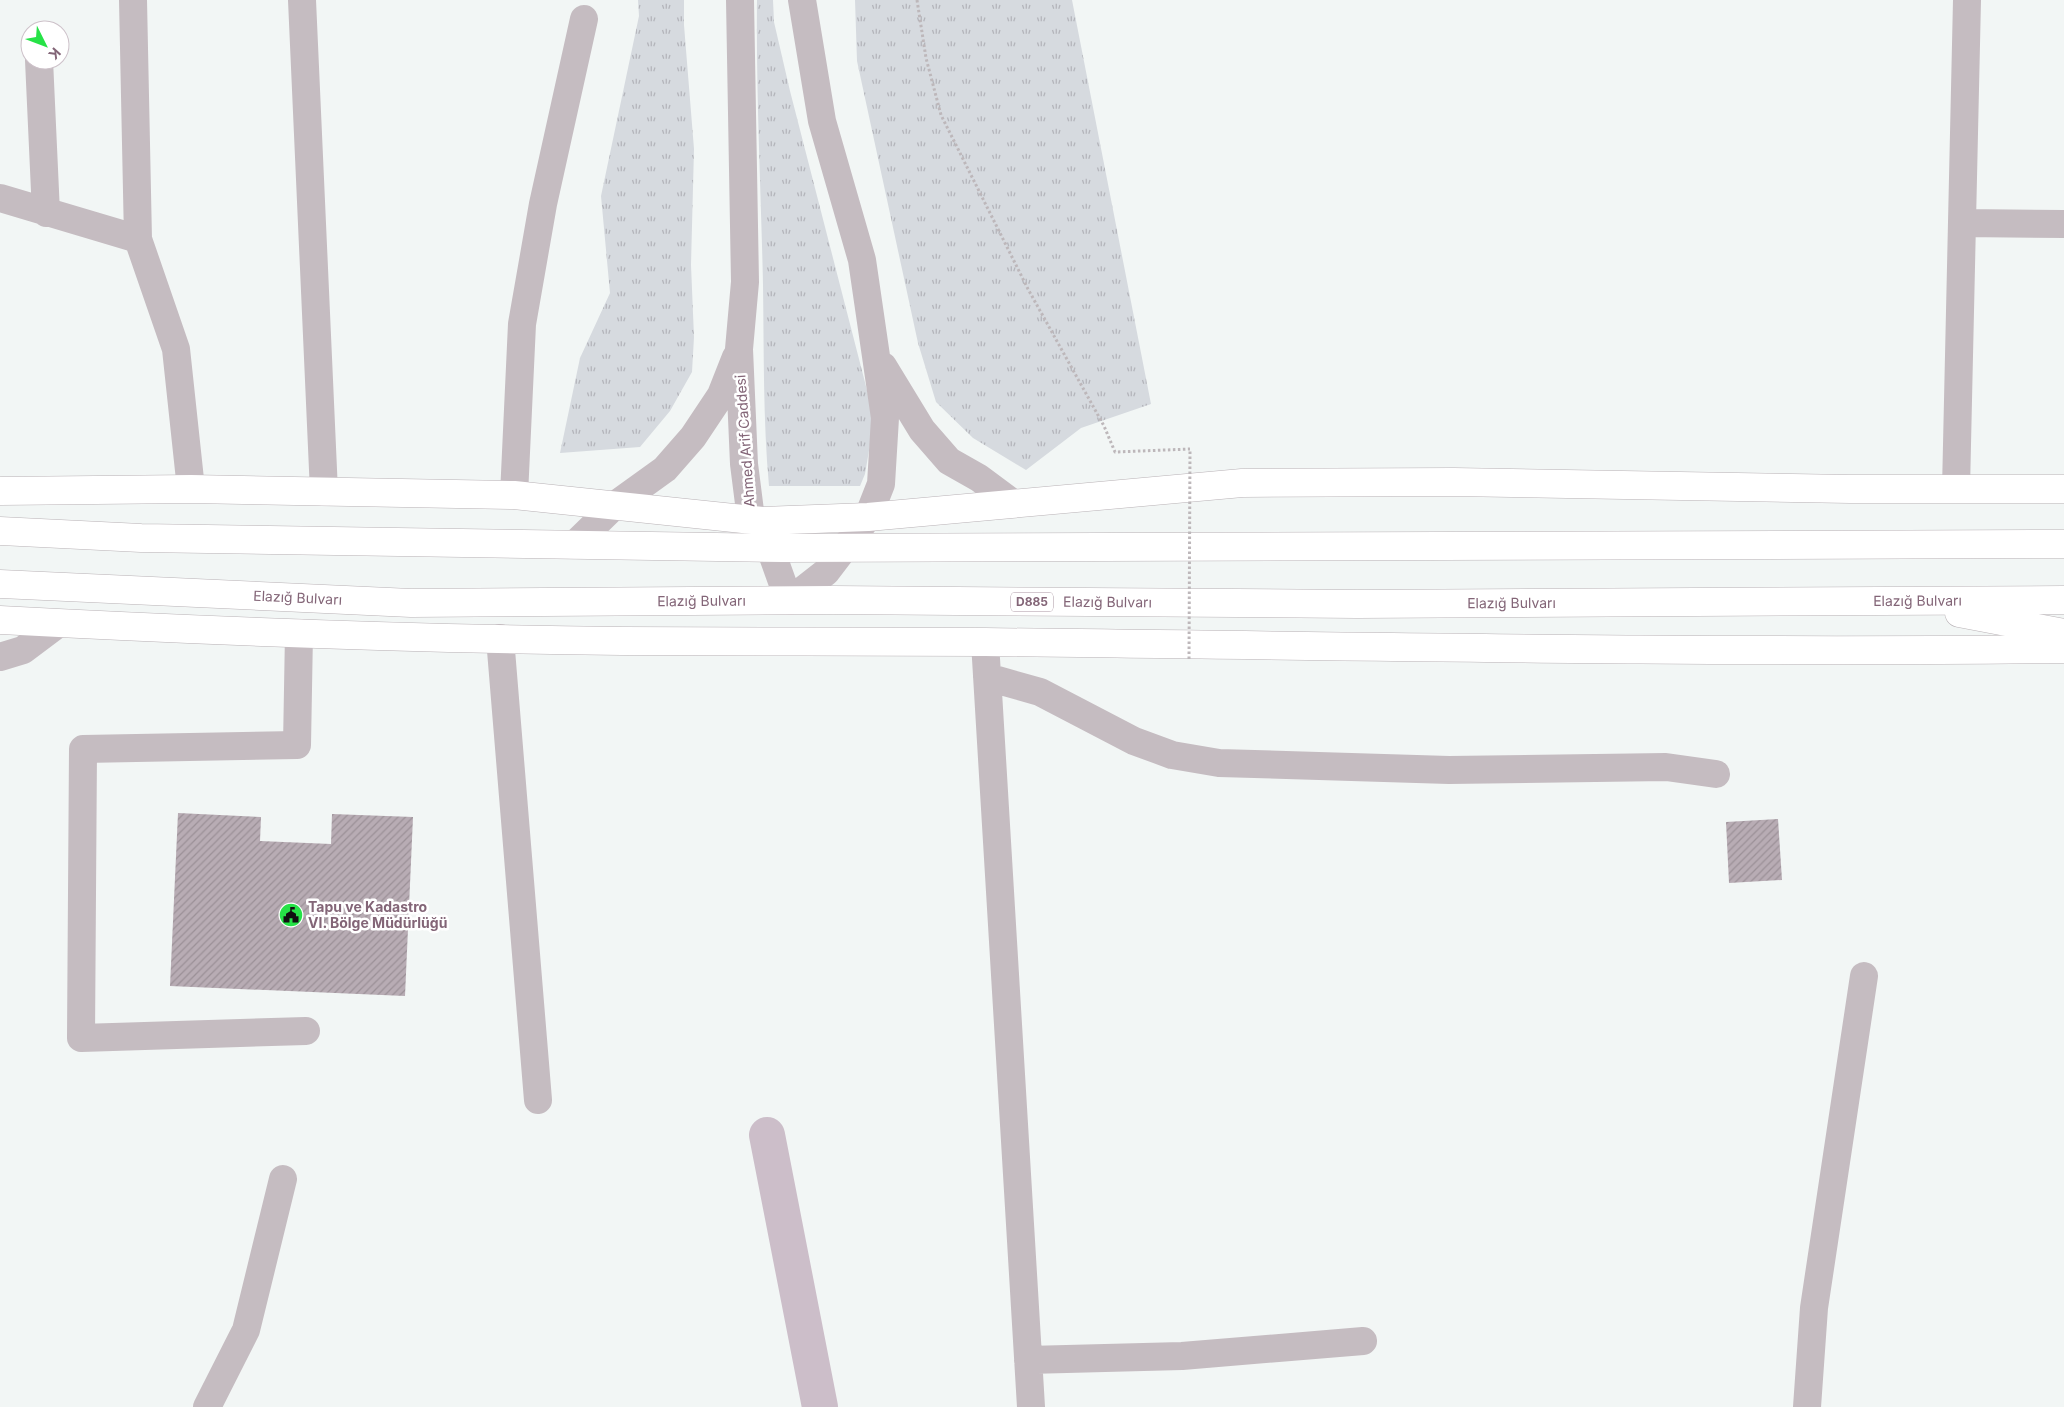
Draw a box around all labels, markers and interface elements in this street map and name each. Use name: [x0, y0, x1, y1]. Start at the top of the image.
north arrow: [20, 20, 70, 70]
text: K: [45, 45, 65, 63]
street label: Ahmed Arif Caddesi: [731, 374, 758, 508]
street label: Elazığ Bulvarı: [253, 587, 342, 608]
street label: Elazığ Bulvarı: [657, 592, 746, 609]
road number: D885: [1011, 592, 1053, 612]
street label: Elazığ Bulvarı: [1873, 592, 1962, 609]
street label: Elazığ Bulvarı: [1063, 593, 1152, 610]
street label: Elazığ Bulvarı: [1467, 594, 1556, 611]
place label: Tapu ve Kadastro VI. Bölge Müdürlüğü: [308, 898, 447, 931]
public building icon: Tapu ve Kadastro VI. Bölge Müdürlüğü: [278, 902, 304, 928]

